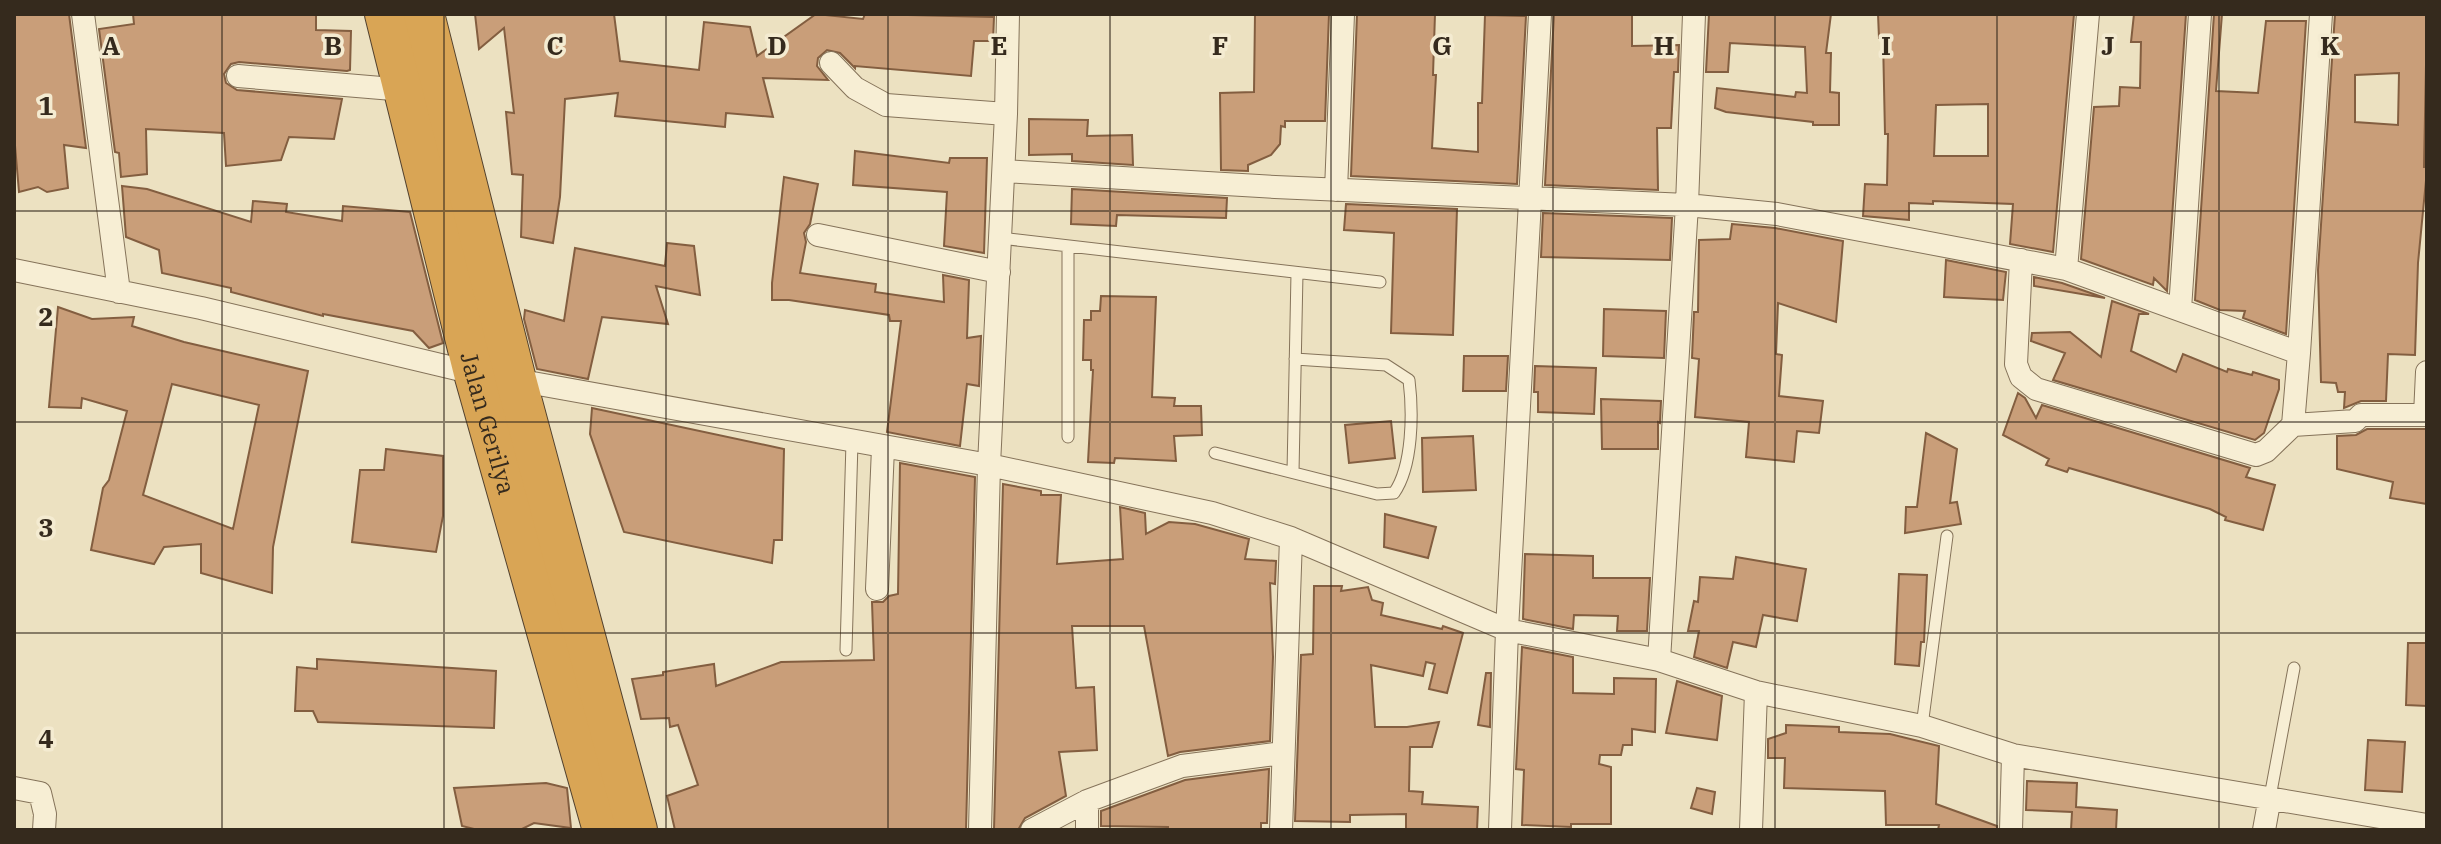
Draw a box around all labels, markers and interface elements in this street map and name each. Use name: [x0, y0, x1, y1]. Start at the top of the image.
text: A: [102, 28, 120, 62]
text: B: [324, 28, 342, 62]
text: C: [546, 28, 564, 62]
text: D: [767, 28, 787, 62]
text: E: [990, 28, 1008, 62]
text: F: [1212, 28, 1228, 62]
text: G: [1432, 28, 1452, 62]
text: H: [1653, 28, 1675, 62]
text: I: [1881, 28, 1891, 62]
text: J: [2101, 28, 2115, 62]
text: K: [2320, 28, 2340, 62]
text: 1: [38, 88, 54, 122]
text: 2: [38, 299, 54, 333]
street label: Jalan Gerilya: [453, 349, 523, 498]
text: 3: [38, 510, 54, 544]
text: 4: [38, 721, 54, 755]

